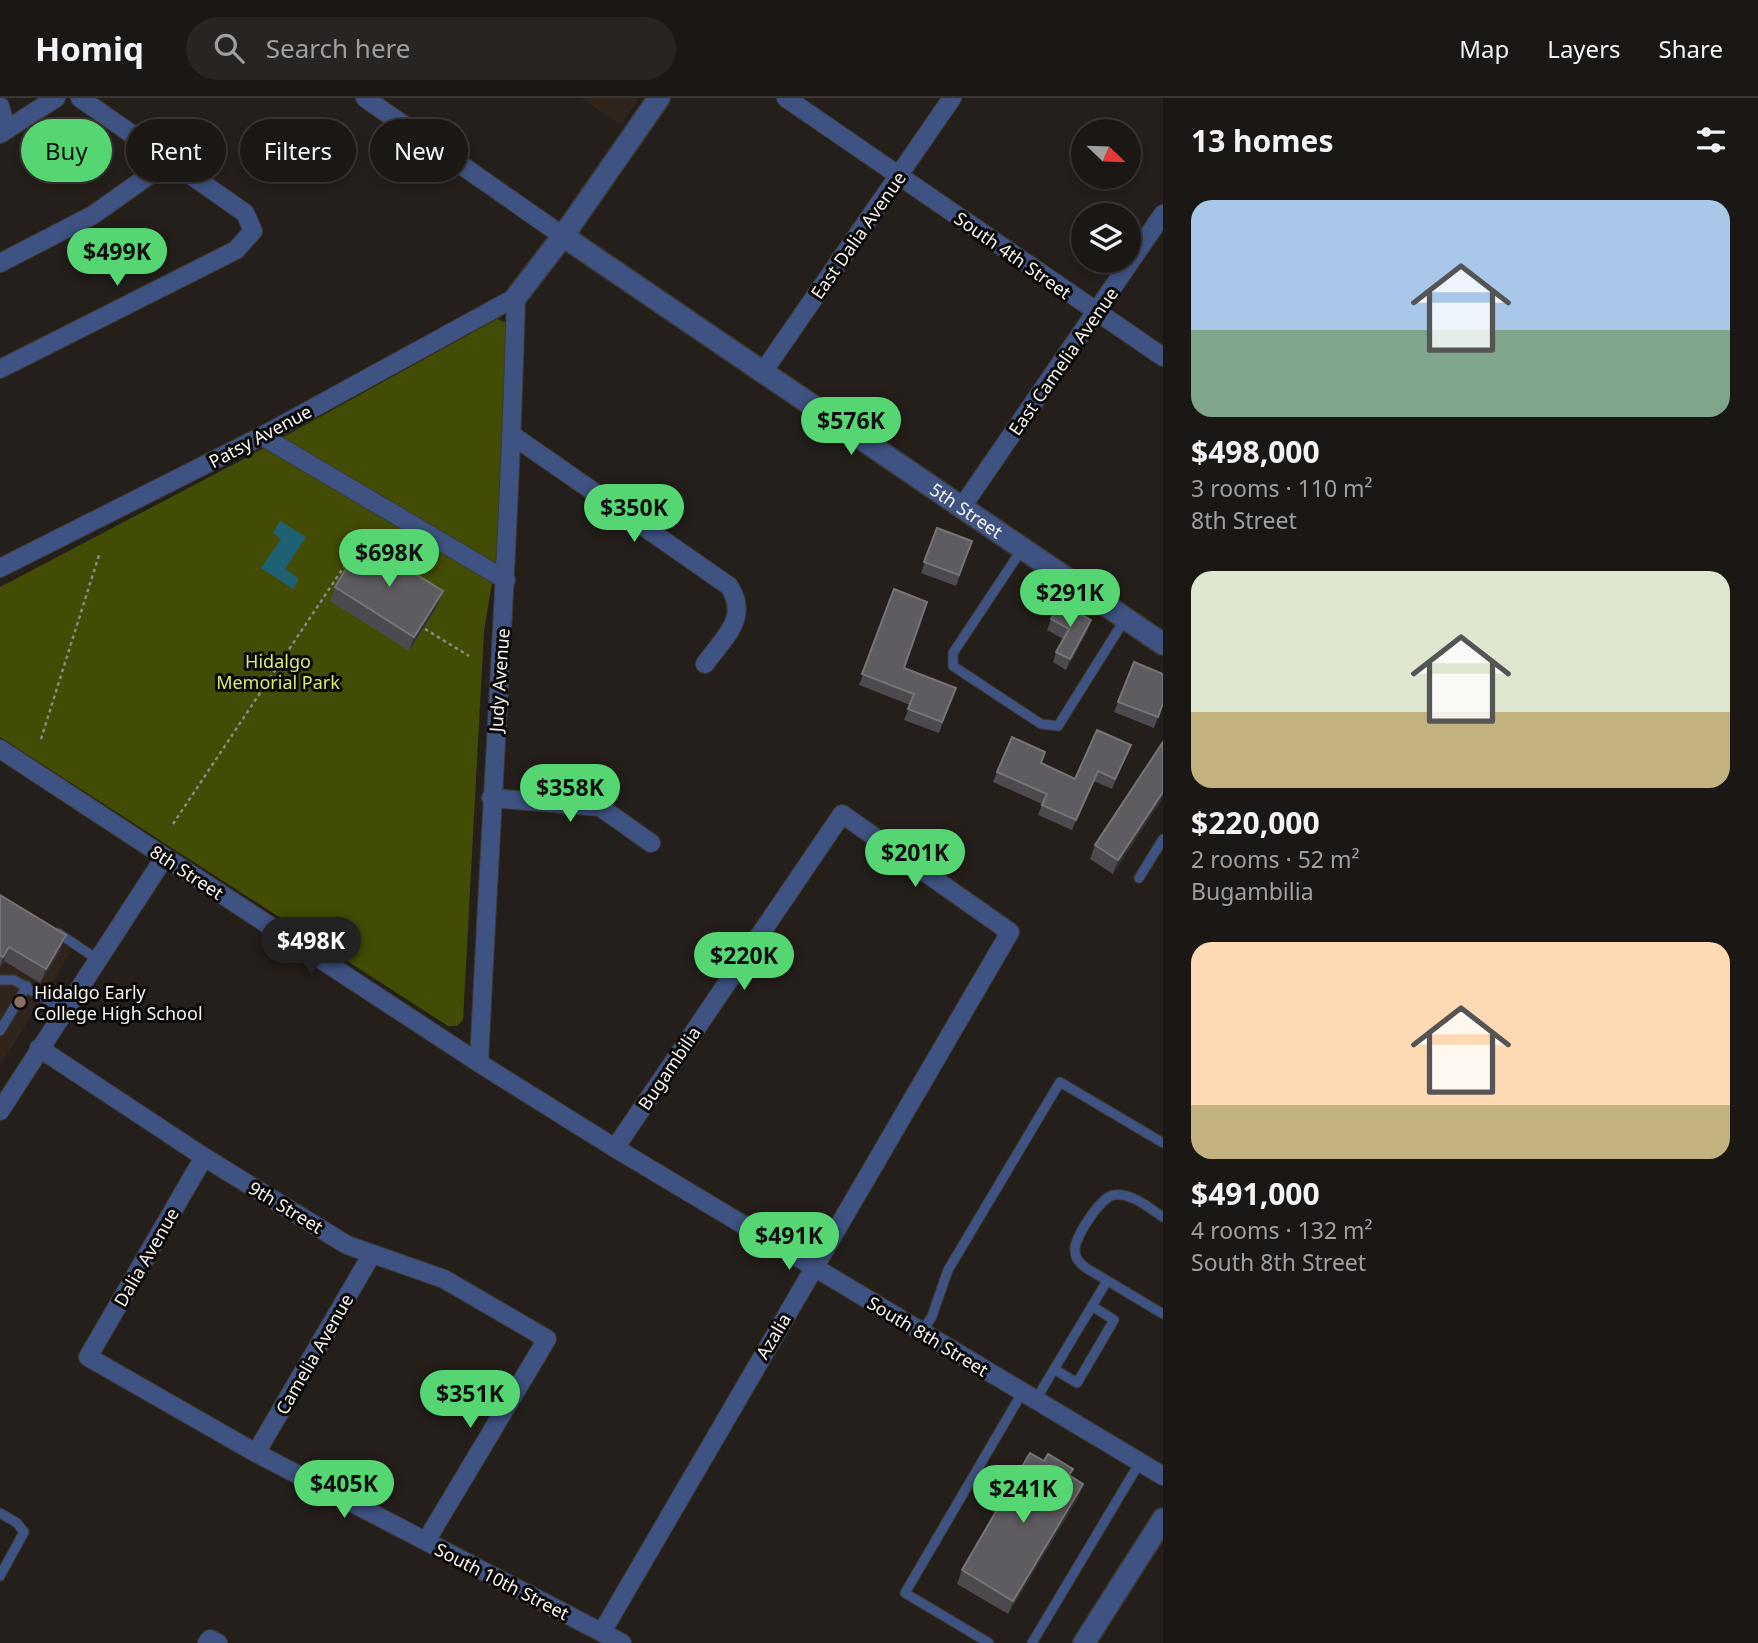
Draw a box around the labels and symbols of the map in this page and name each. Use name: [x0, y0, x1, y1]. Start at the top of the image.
north arrow: [1071, 119, 1141, 189]
street label: East Dalia Avenue: [805, 167, 911, 303]
street label: South 4th Street: [950, 206, 1076, 304]
pin: $499K: [68, 228, 166, 288]
street label: East Camelia Avenue: [1003, 282, 1123, 440]
pin: $576K: [802, 398, 900, 457]
street label: Patsy Avenue: [204, 399, 316, 473]
street label: 5th Street: [926, 477, 1008, 544]
pin: $350K: [585, 484, 683, 544]
pin: $698K: [340, 530, 438, 589]
pin: $291K: [1021, 570, 1119, 629]
street label: Judy Avenue: [483, 627, 515, 735]
park label: Hidalgo Memorial Park: [216, 649, 340, 694]
pin: $358K: [521, 764, 619, 824]
pin: $201K: [866, 830, 964, 889]
street label: 8th Street: [146, 839, 229, 905]
pin: $498K: [262, 918, 360, 977]
pin: $220K: [695, 932, 793, 992]
place label: Hidalgo Early College High School: [34, 980, 203, 1025]
marker: Hidalgo Early College High School: [12, 994, 28, 1010]
street label: Bugambilia: [632, 1022, 706, 1114]
street label: 9th Street: [244, 1175, 328, 1239]
street label: Dalia Avenue: [108, 1203, 184, 1311]
pin: $491K: [740, 1212, 838, 1272]
street label: Camelia Avenue: [270, 1289, 358, 1419]
street label: South 8th Street: [863, 1290, 993, 1382]
street label: Azalia: [750, 1309, 796, 1363]
pin: $351K: [421, 1370, 519, 1430]
pin: $405K: [295, 1460, 393, 1520]
pin: $241K: [974, 1466, 1072, 1525]
street label: South 10th Street: [431, 1537, 574, 1625]

